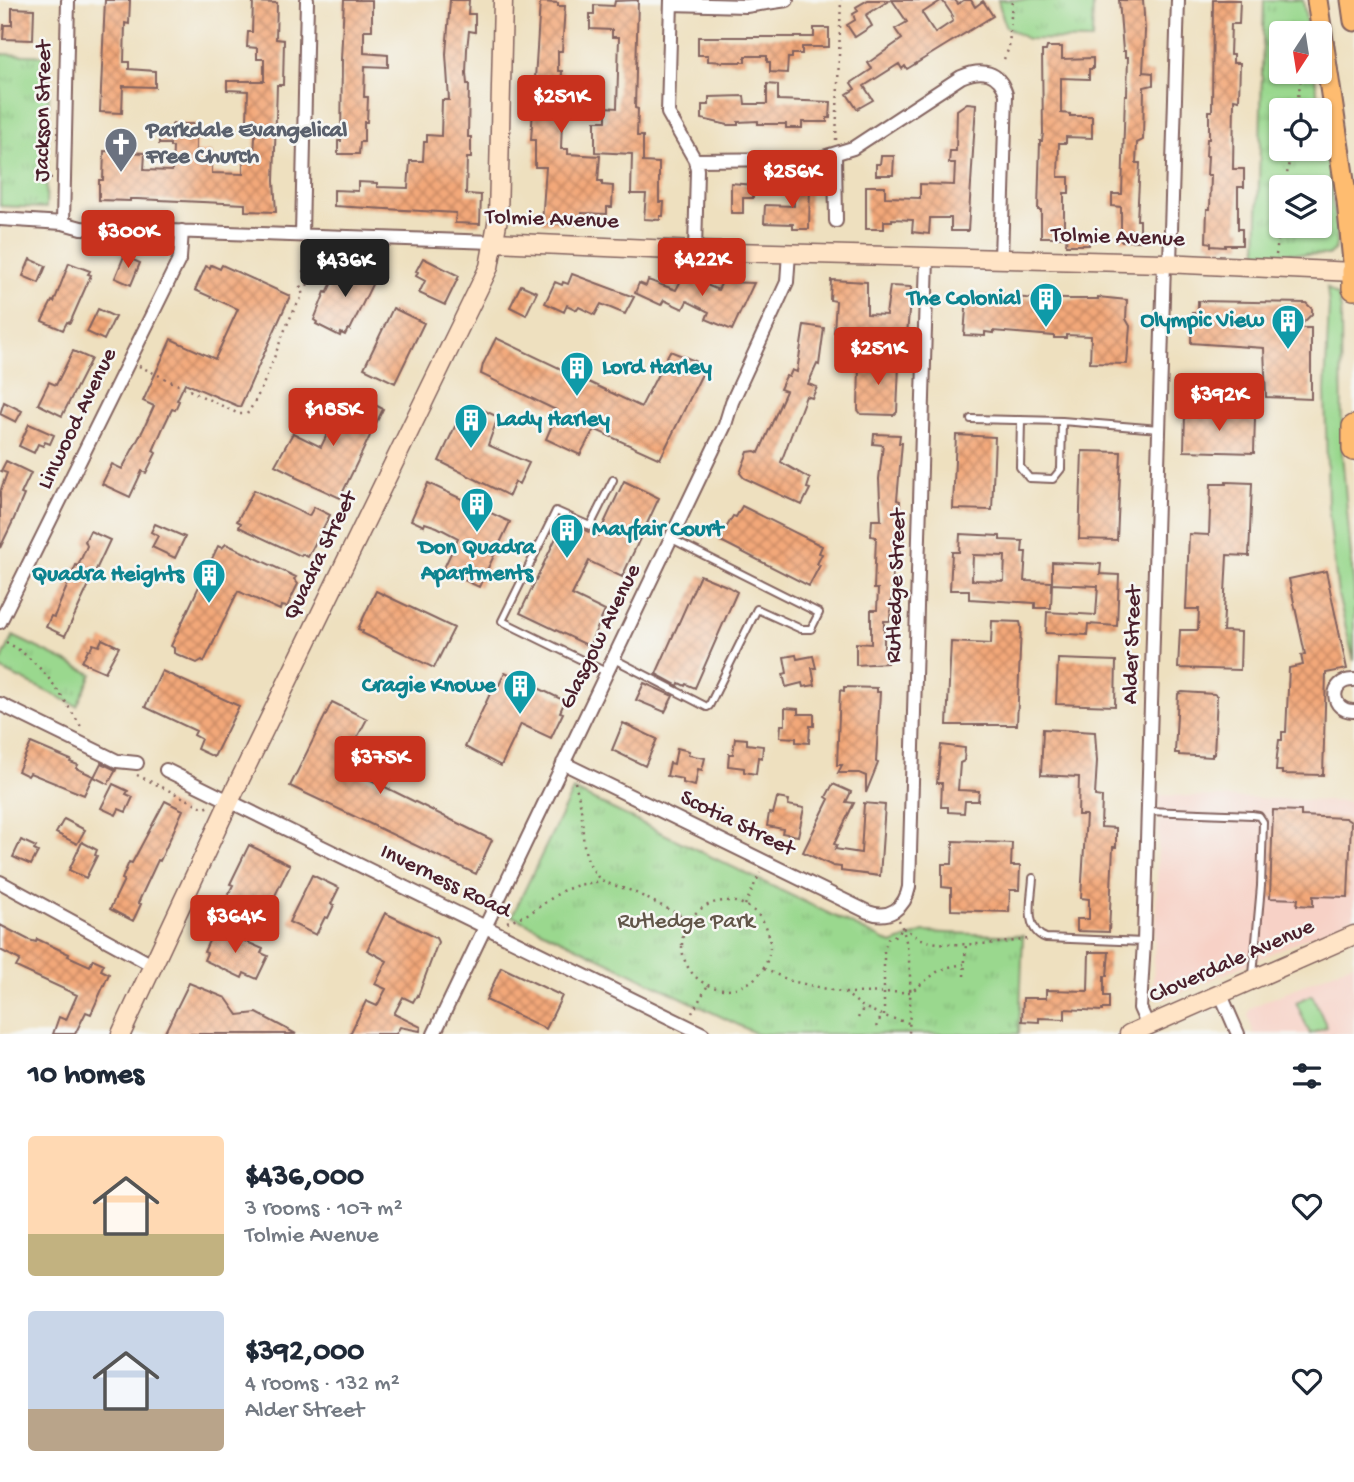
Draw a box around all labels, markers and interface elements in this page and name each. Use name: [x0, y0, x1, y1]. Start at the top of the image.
north arrow: [1269, 21, 1332, 84]
map controls: [1269, 21, 1332, 238]
street label: Jackson Street: [29, 39, 59, 182]
pin: $251K: [512, 76, 610, 135]
text: $251K: [533, 84, 589, 111]
button: locate: [1269, 98, 1332, 161]
place label: Parkdale Evangelical Free Church: [144, 118, 347, 171]
church icon: Parkdale Evangelical Free Church: [102, 125, 140, 174]
pin: $256K: [743, 150, 841, 210]
text: $256K: [763, 159, 821, 186]
button: layers: [1269, 175, 1332, 238]
street label: Tolmie Avenue: [483, 204, 620, 236]
pin: $300K: [79, 210, 177, 270]
text: $300K: [97, 219, 159, 246]
street label: Tolmie Avenue: [1049, 222, 1186, 254]
pin: $422K: [653, 238, 751, 298]
pin: $436K: [296, 240, 394, 299]
text: $422K: [674, 247, 730, 274]
text: $436K: [316, 248, 374, 275]
building icon: The Colonial: [1027, 280, 1065, 329]
place label: The Colonial: [905, 286, 1021, 313]
building icon: Olympic View: [1269, 302, 1307, 351]
place label: Olympic View: [1140, 308, 1265, 335]
pin: $251K: [829, 328, 927, 387]
text: $251K: [850, 336, 906, 363]
street label: Linwood Avenue: [32, 343, 124, 494]
building icon: Lord Harley: [558, 349, 596, 398]
place label: Lord Harley: [602, 355, 712, 382]
pin: $392K: [1170, 374, 1268, 433]
text: $392K: [1190, 382, 1248, 409]
pin: $185K: [284, 388, 382, 448]
text: $185K: [305, 397, 361, 424]
building icon: Lady Harley: [452, 401, 490, 450]
place label: Lady Harley: [496, 407, 610, 434]
building icon: Don Quadra Apartments: [458, 485, 496, 534]
street label: Quadra Street: [278, 486, 365, 625]
street label: Rutledge Street: [881, 507, 913, 664]
building icon: Mayfair Court: [548, 511, 586, 560]
place label: Mayfair Court: [592, 517, 726, 544]
place label: Don Quadra Apartments: [417, 535, 537, 588]
building icon: Quadra Heights: [190, 556, 228, 605]
street label: Glasgow Avenue: [554, 559, 648, 714]
place label: Quadra Heights: [32, 562, 186, 589]
street label: Alder Street: [1117, 584, 1149, 705]
building icon: Cragie Knowe: [501, 667, 539, 716]
place label: Cragie Knowe: [362, 673, 497, 700]
pin: $375K: [331, 736, 429, 796]
text: $375K: [351, 745, 410, 772]
street label: Scotia Street: [675, 785, 800, 864]
street label: Inverness Road: [375, 839, 516, 926]
pin: $364K: [186, 895, 284, 955]
text: $364K: [206, 904, 264, 931]
park label: Rutledge Park: [618, 909, 757, 936]
street label: Cloverdale Avenue: [1145, 913, 1320, 1010]
icon: filters: [1288, 1057, 1326, 1095]
text: 10 homes: [28, 1059, 144, 1094]
text: $436,000: [245, 1161, 364, 1196]
icon: home: [84, 1164, 168, 1248]
icon: heart: [1288, 1187, 1326, 1225]
text: 3 rooms · 107 m²: [245, 1196, 403, 1223]
text: Tolmie Avenue: [245, 1223, 379, 1250]
text: $392,000: [245, 1336, 364, 1371]
icon: home: [84, 1339, 168, 1423]
icon: heart: [1288, 1362, 1326, 1400]
text: 4 rooms · 132 m²: [245, 1371, 400, 1398]
text: Alder Street: [245, 1398, 364, 1425]

